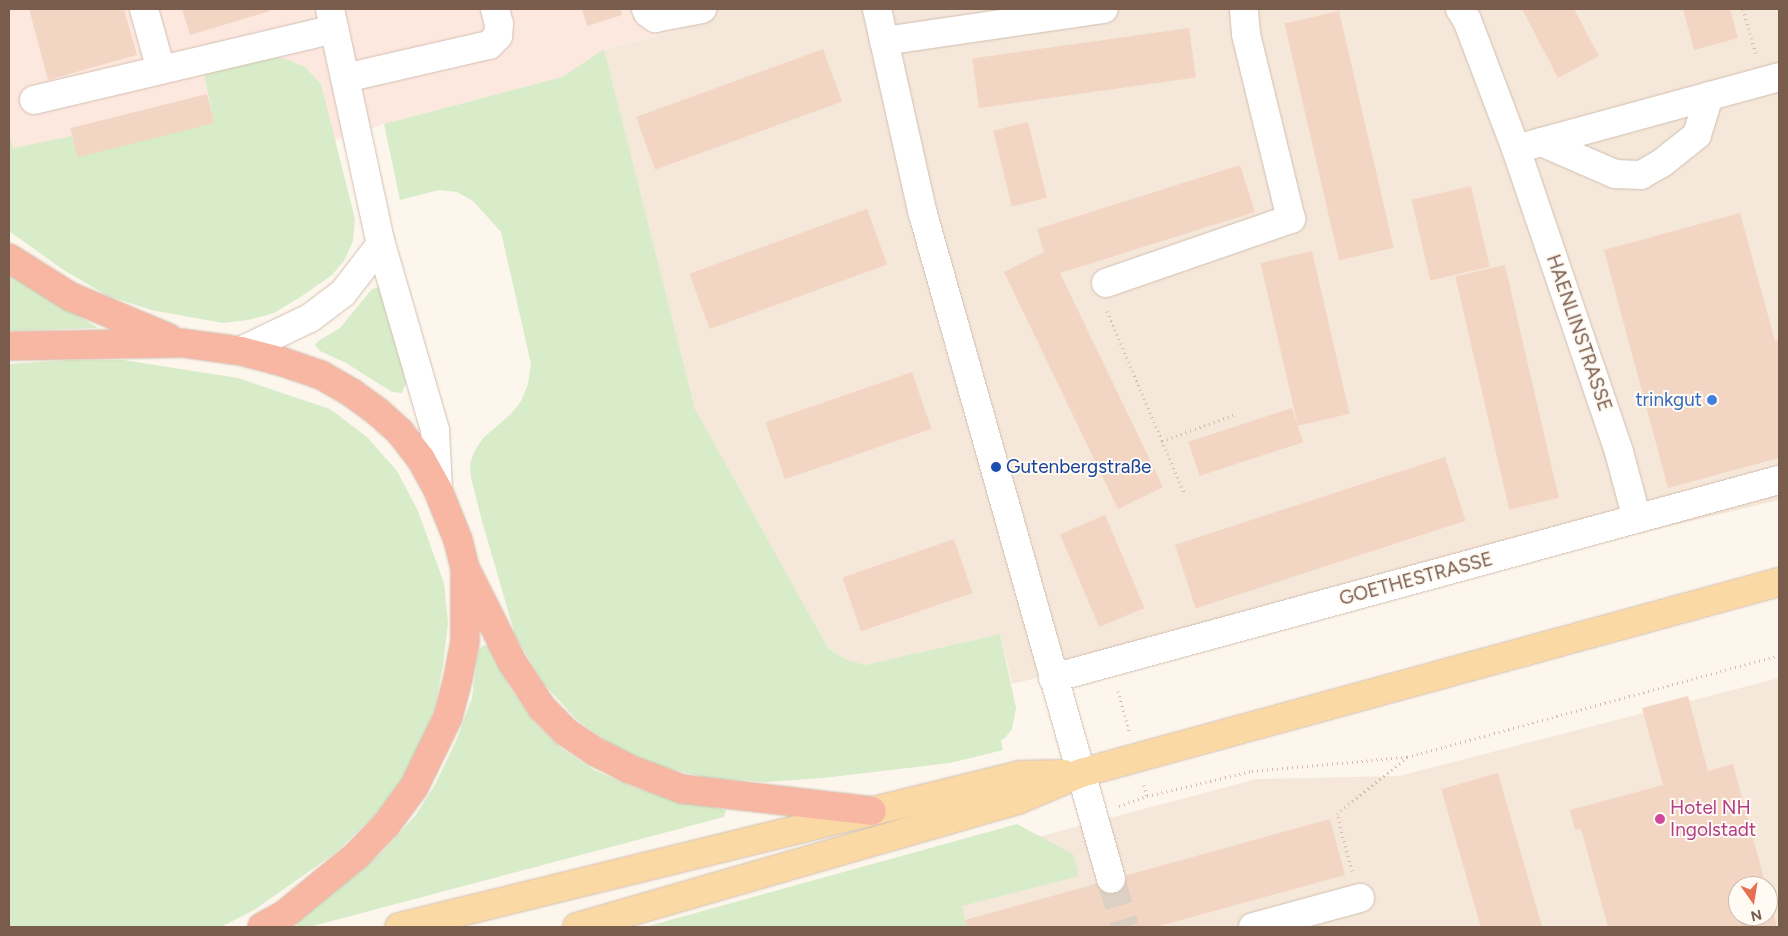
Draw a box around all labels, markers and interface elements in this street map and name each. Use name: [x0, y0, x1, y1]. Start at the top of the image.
street label: HAENLINSTRASSE: [1541, 252, 1617, 414]
place label: trinkgut: [1635, 389, 1702, 411]
marker: trinkgut: [1706, 394, 1718, 406]
place label: Gutenbergstraße: [1006, 456, 1151, 478]
marker: Gutenbergstraße: [990, 461, 1002, 473]
street label: GOETHESTRASSE: [1337, 548, 1495, 610]
place label: Hotel NH Ingolstadt: [1670, 797, 1756, 841]
marker: Hotel NH Ingolstadt: [1654, 813, 1666, 825]
north arrow: [1728, 876, 1778, 926]
text: N: [1749, 906, 1763, 925]

